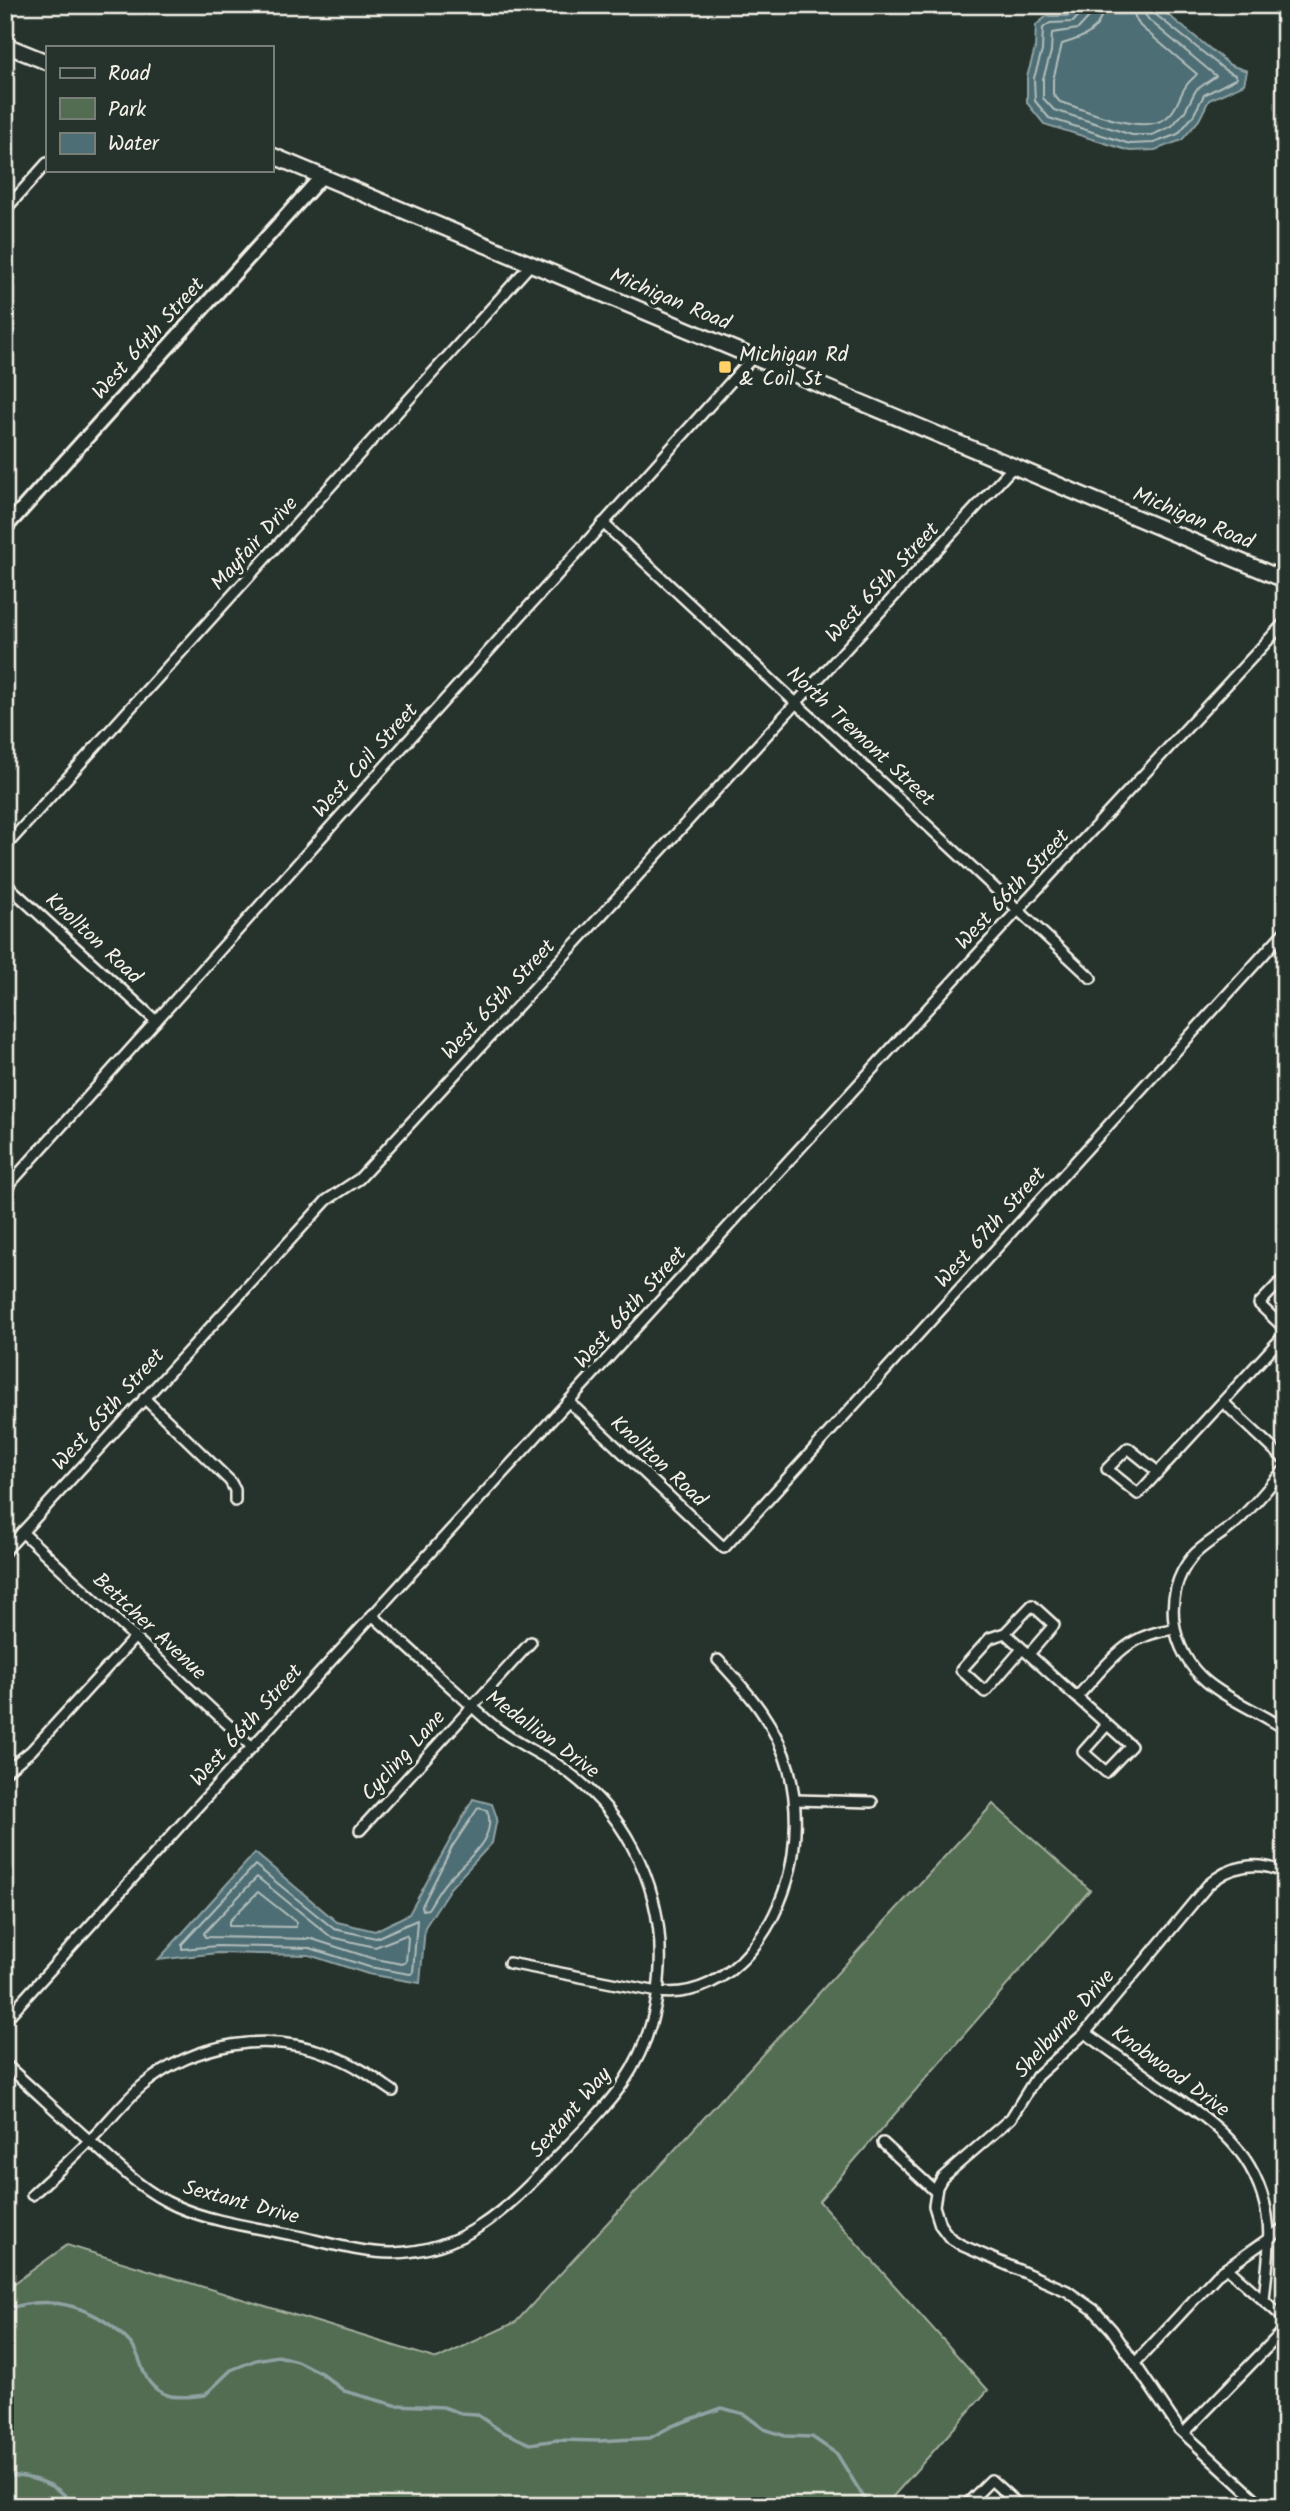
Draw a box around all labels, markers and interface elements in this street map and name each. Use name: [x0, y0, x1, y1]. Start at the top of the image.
legend: [46, 46, 273, 172]
text: Road: [108, 58, 151, 91]
text: Park: [108, 94, 146, 127]
text: Water: [108, 128, 160, 161]
street label: Michigan Road: [604, 260, 736, 341]
street label: West 64th Street: [85, 269, 214, 408]
place label: Michigan Rd & Coil St: [739, 339, 849, 396]
marker: Michigan Rd & Coil St: [717, 359, 733, 375]
street label: Michigan Road: [1127, 479, 1259, 560]
street label: Mayfair Drive: [203, 489, 307, 599]
street label: West 65th Street: [818, 514, 949, 651]
street label: North Tremont Street: [778, 659, 943, 816]
street label: West Coil Street: [305, 695, 427, 826]
street label: West 66th Street: [948, 821, 1079, 958]
street label: Knollton Road: [37, 885, 150, 993]
street label: West 65th Street: [434, 931, 565, 1068]
street label: West 67th Street: [927, 1159, 1055, 1296]
street label: West 66th Street: [567, 1238, 696, 1377]
street label: West 65th Street: [45, 1341, 174, 1479]
street label: Knollton Road: [602, 1408, 715, 1516]
street label: Bettcher Avenue: [84, 1565, 214, 1689]
street label: West 66th Street: [183, 1656, 312, 1795]
street label: Medallion Drive: [478, 1682, 607, 1788]
street label: Cycling Lane: [354, 1702, 455, 1809]
street label: Shelburne Drive: [1007, 1961, 1124, 2086]
street label: Knobwood Drive: [1104, 2018, 1237, 2127]
street label: Sextant Way: [522, 2060, 620, 2166]
street label: Sextant Drive: [179, 2172, 303, 2234]

